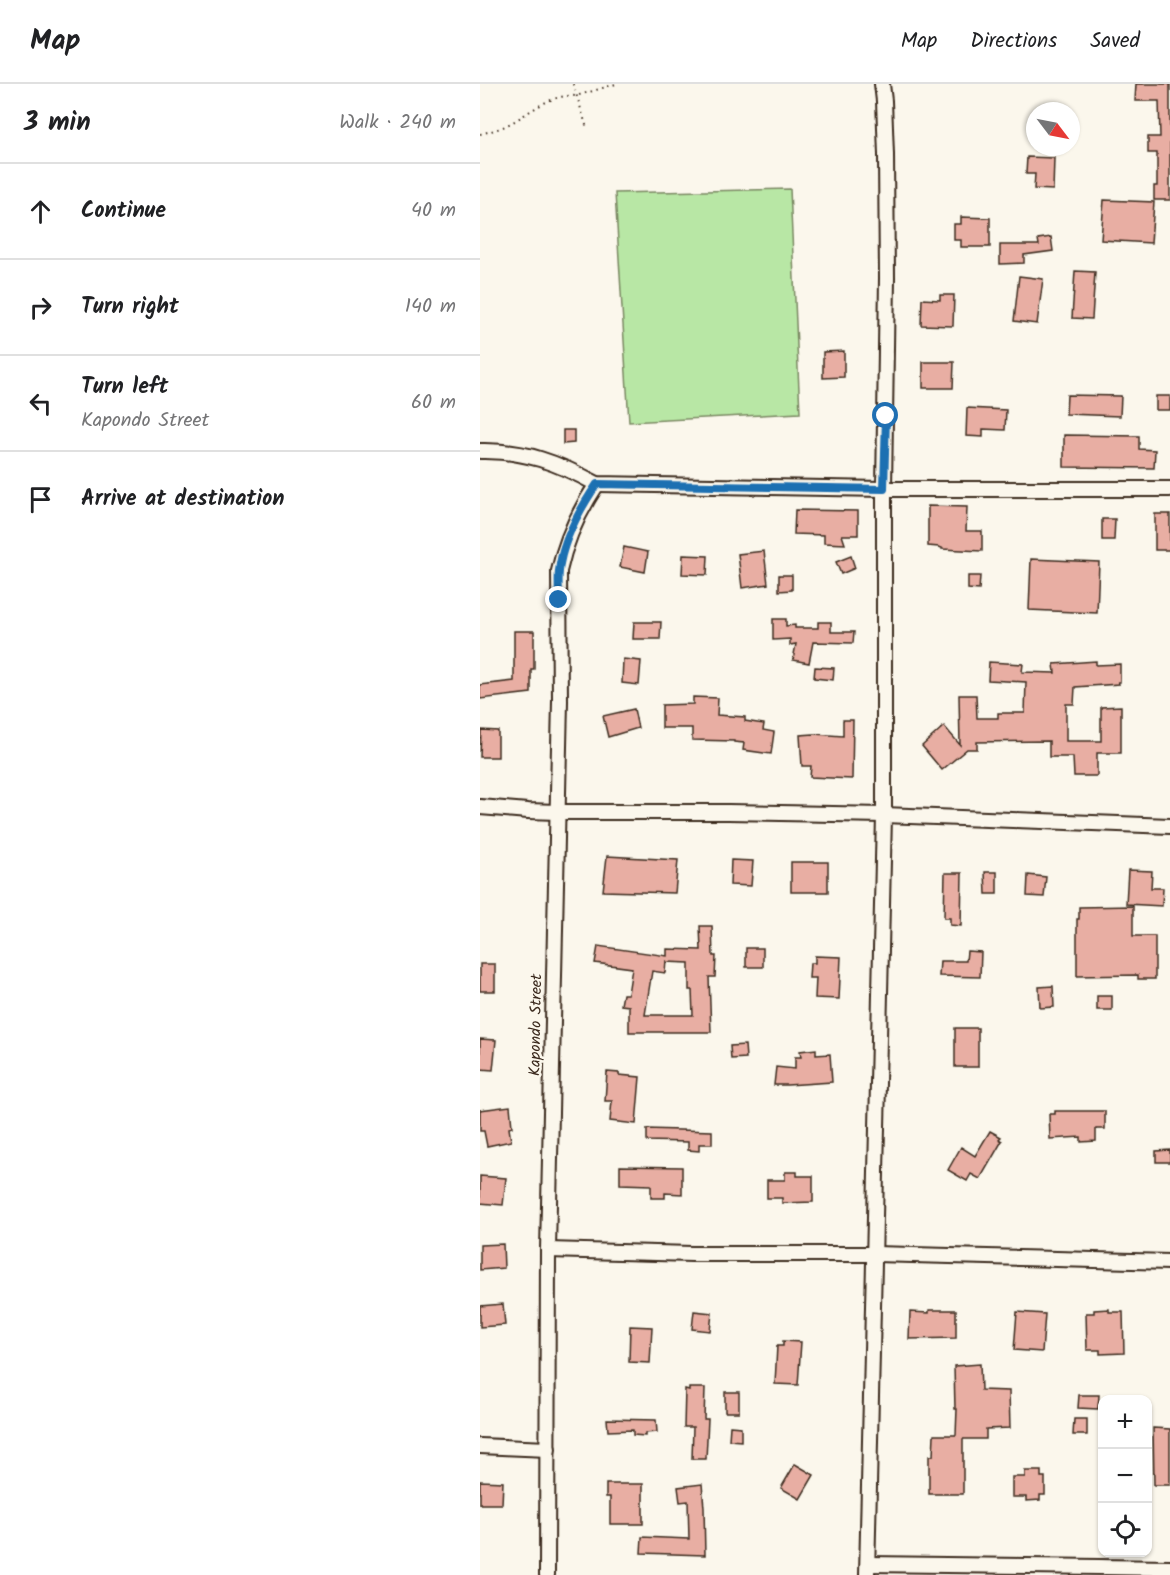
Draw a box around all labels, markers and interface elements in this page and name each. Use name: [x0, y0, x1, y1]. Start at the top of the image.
text: Map: [30, 19, 81, 64]
text: Map: [901, 25, 937, 58]
text: Directions: [970, 25, 1057, 58]
text: Saved: [1090, 25, 1140, 58]
text: 3 min: [24, 102, 91, 144]
north arrow: [1026, 102, 1080, 156]
text: Walk · 240 m: [339, 107, 456, 139]
text: Continue: [81, 194, 166, 229]
icon: ahead: [24, 195, 57, 228]
text: 40 m: [411, 195, 456, 227]
text: Turn right: [81, 290, 179, 325]
icon: right: [24, 291, 57, 324]
text: 140 m: [405, 291, 456, 323]
text: Turn left: [81, 370, 168, 405]
icon: left: [24, 387, 57, 420]
text: 60 m: [411, 387, 456, 419]
route start: [872, 402, 898, 428]
text: Kapondo Street: [81, 405, 209, 437]
text: Arrive at destination: [81, 482, 284, 517]
icon: arrive: [24, 483, 57, 516]
route end: [545, 586, 571, 612]
street label: Kapondo Street: [523, 973, 549, 1077]
map controls: [1098, 1395, 1152, 1557]
button: +: [1098, 1395, 1152, 1449]
button: −: [1098, 1449, 1152, 1503]
button: locate: [1098, 1503, 1152, 1557]

